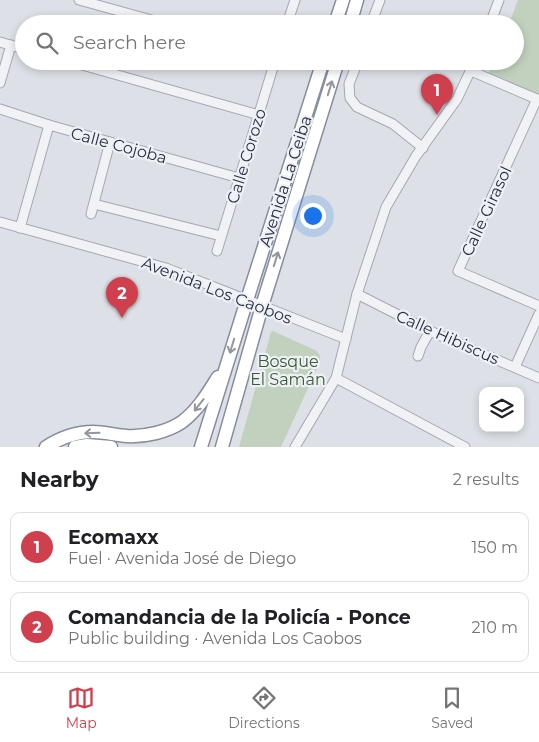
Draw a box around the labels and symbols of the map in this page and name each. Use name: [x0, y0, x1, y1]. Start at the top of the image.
pin: 1: [421, 74, 453, 115]
one-way arrow: [326, 80, 335, 96]
street label: Calle Corozo: [223, 106, 270, 206]
street label: Avenida La Ceiba: [255, 113, 316, 249]
street label: Calle Cojoba: [69, 124, 169, 167]
street label: Calle Girasol: [457, 163, 516, 259]
your location: [300, 203, 326, 229]
one-way arrow: [272, 252, 282, 268]
street label: Avenida Los Caobos: [139, 253, 295, 328]
pin: 2: [106, 277, 138, 318]
street label: Calle Hibiscus: [393, 306, 503, 369]
one-way arrow: [227, 338, 236, 354]
park label: Bosque El Samán: [250, 352, 326, 389]
one-way arrow: [193, 398, 204, 411]
one-way arrow: [85, 428, 101, 437]

